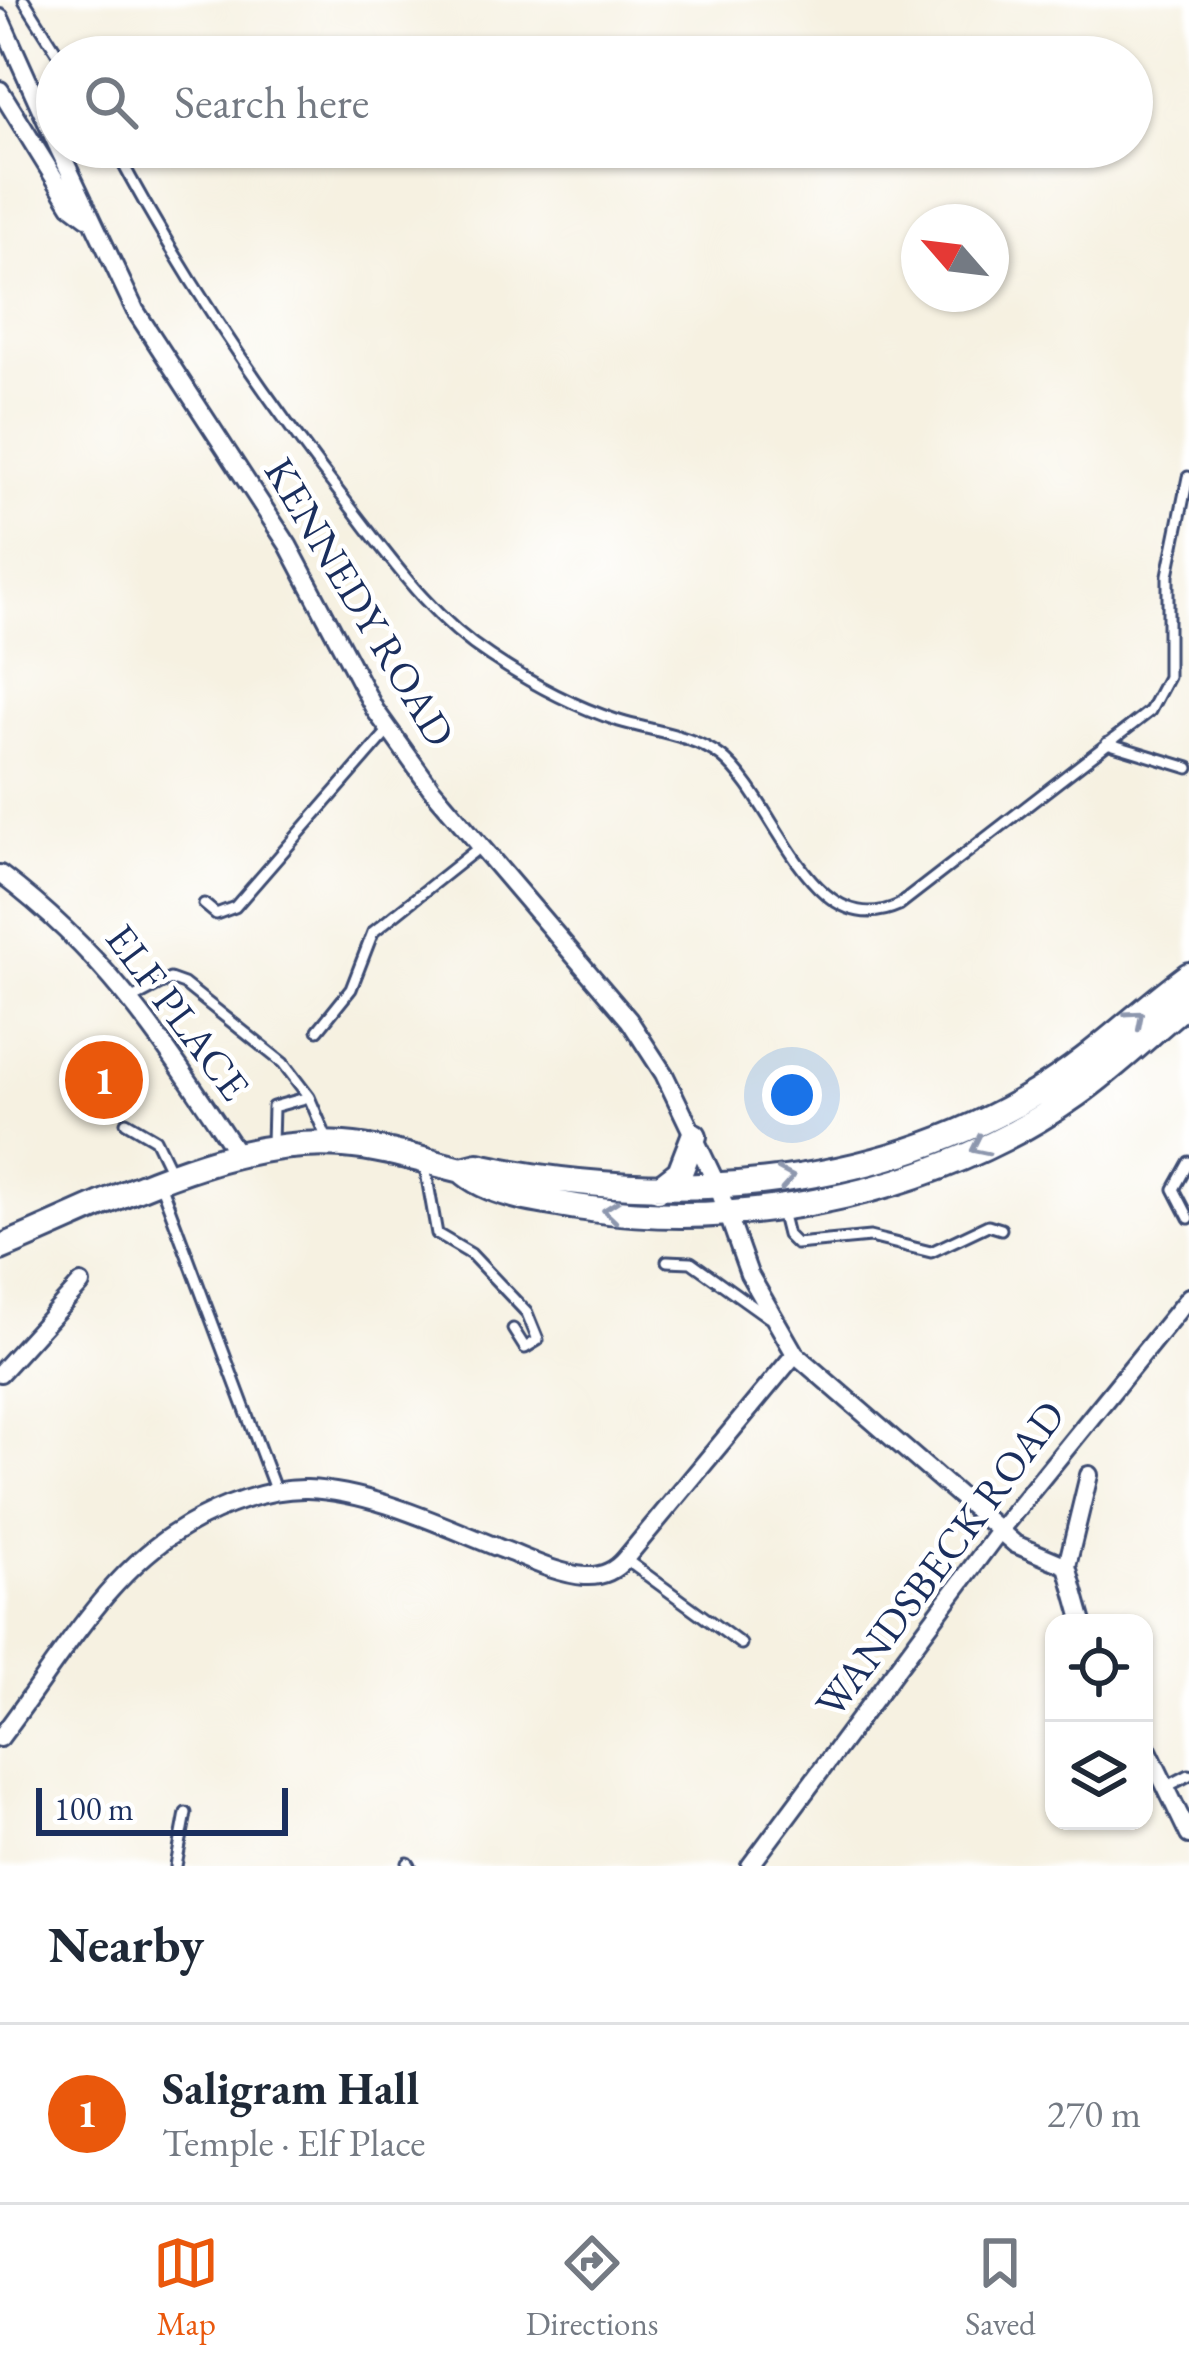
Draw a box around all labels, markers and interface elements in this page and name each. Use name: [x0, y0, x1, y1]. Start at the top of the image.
search box: [36, 36, 1153, 168]
icon: search: [78, 69, 144, 135]
text: Search here: [174, 73, 369, 131]
north arrow: [901, 204, 1009, 312]
street label: KENNEDY ROAD: [252, 447, 468, 757]
street label: ELF PLACE: [94, 913, 262, 1111]
one-way arrow: [1122, 1011, 1144, 1032]
pin: 1: [65, 1035, 143, 1125]
your location: [762, 1065, 822, 1125]
one-way arrow: [970, 1132, 991, 1156]
one-way arrow: [776, 1166, 796, 1191]
one-way arrow: [601, 1198, 620, 1224]
street label: WANDSBECK ROAD: [803, 1389, 1077, 1729]
map controls: [1045, 1614, 1153, 1830]
button: locate: [1045, 1614, 1153, 1722]
button: layers: [1045, 1722, 1153, 1830]
scale bar: [36, 1782, 288, 1835]
text: 100 m: [54, 1787, 134, 1830]
text: Nearby: [48, 1911, 204, 1977]
text: Saligram Hall: [162, 2059, 419, 2117]
text: 1: [77, 2088, 97, 2139]
text: 270 m: [1047, 2088, 1141, 2139]
text: Temple · Elf Place: [162, 2117, 426, 2168]
tab: Map: [153, 2230, 219, 2345]
tab: Directions: [526, 2230, 659, 2345]
tab: Saved: [965, 2230, 1036, 2345]

